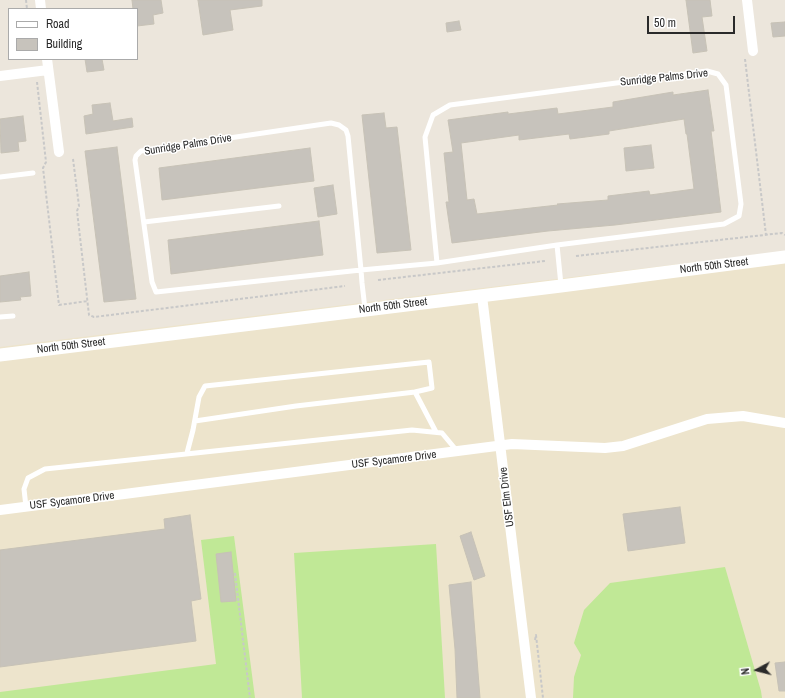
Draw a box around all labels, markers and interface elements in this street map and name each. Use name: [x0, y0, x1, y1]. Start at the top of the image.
legend: [8, 8, 138, 60]
scale bar: [649, 8, 737, 34]
text: 50 m: [654, 15, 676, 31]
text: Road: [46, 16, 70, 32]
text: Building: [46, 36, 82, 52]
street label: Sunridge Palms Drive: [619, 67, 709, 89]
street label: Sunridge Palms Drive: [143, 132, 233, 158]
street label: North 50th Street: [679, 255, 749, 277]
street label: North 50th Street: [358, 295, 428, 317]
street label: North 50th Street: [36, 335, 106, 357]
street label: USF Sycamore Drive: [351, 448, 437, 472]
street label: USF Elm Drive: [497, 466, 517, 528]
street label: USF Sycamore Drive: [29, 489, 115, 513]
north arrow: [737, 650, 777, 690]
text: N: [738, 667, 752, 676]

